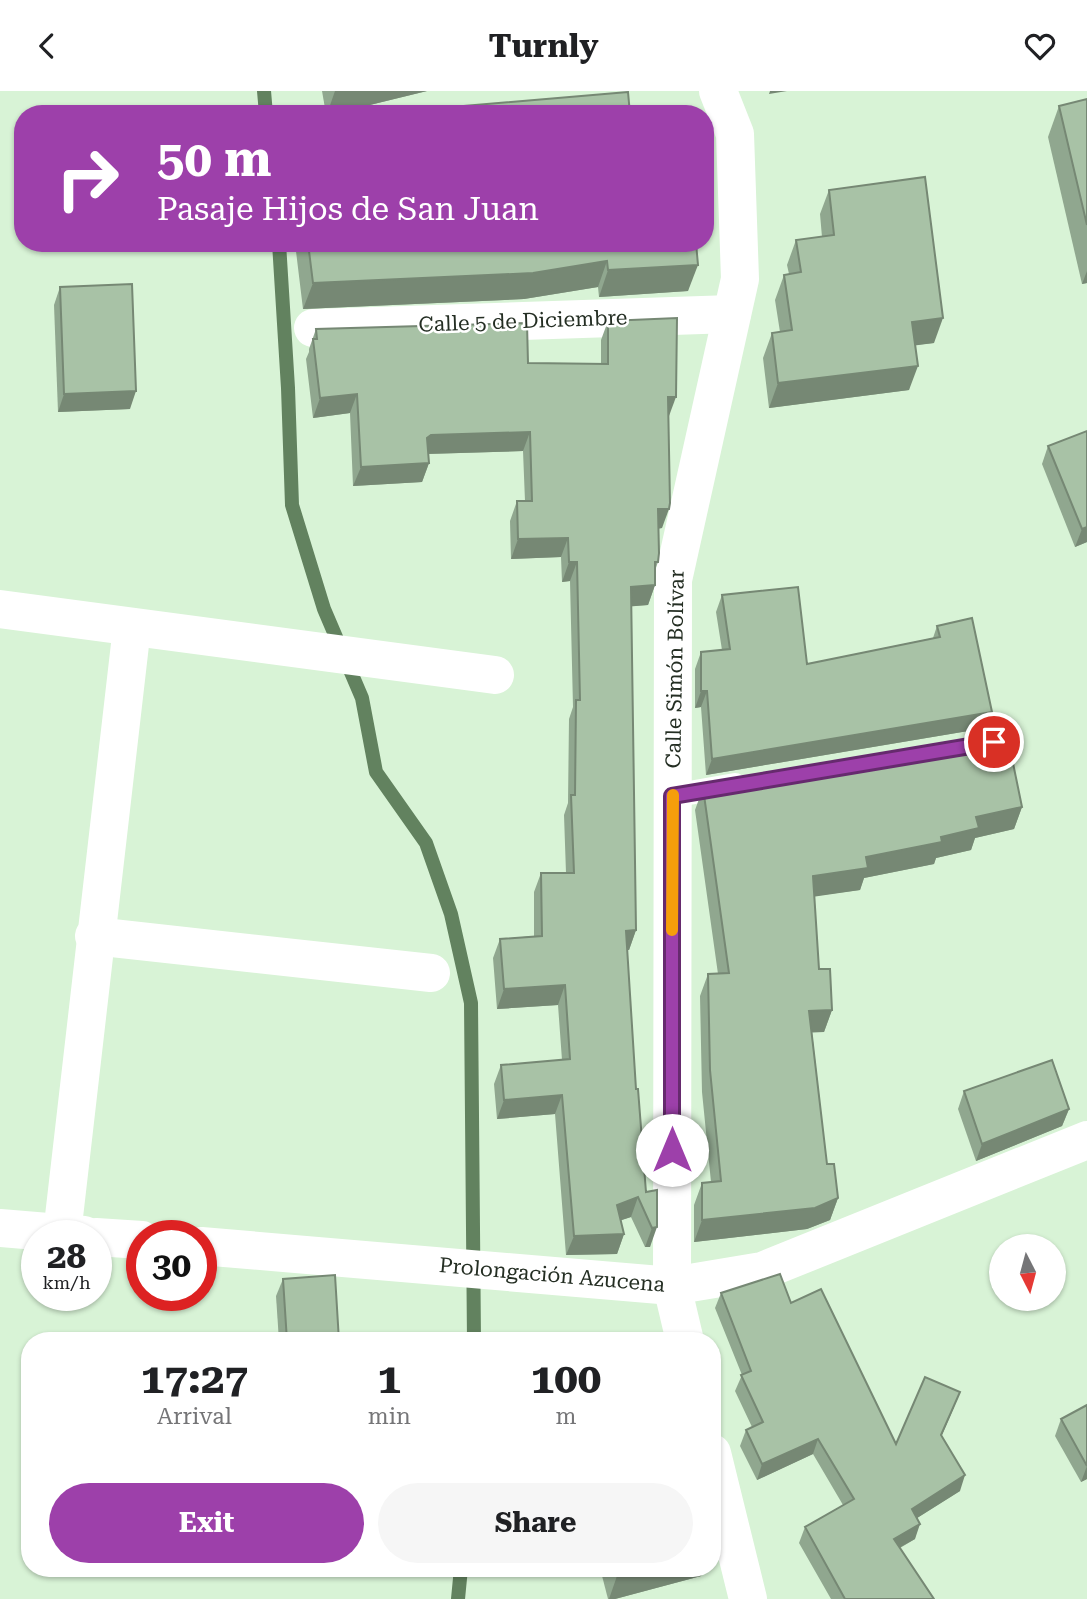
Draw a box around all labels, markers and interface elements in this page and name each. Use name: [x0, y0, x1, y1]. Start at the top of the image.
icon: back: [28, 27, 66, 65]
text: Turnly: [488, 27, 599, 65]
icon: heart: [1021, 27, 1059, 65]
text: 50 m: [157, 131, 272, 188]
icon: right: [42, 133, 133, 224]
text: Pasaje Hijos de San Juan: [157, 190, 539, 228]
street label: Calle 5 de Diciembre: [418, 305, 628, 337]
street label: Calle Simón Bolívar: [661, 569, 689, 769]
pin: [964, 712, 1024, 772]
icon: arrive: [975, 723, 1013, 761]
position arrow: [635, 1113, 709, 1187]
speed limit sign: 30: [126, 1220, 217, 1311]
north arrow: [989, 1234, 1066, 1311]
map controls: [989, 1234, 1066, 1311]
text: 28: [47, 1236, 86, 1277]
street label: Prolongación Azucena: [438, 1253, 667, 1297]
text: km/h: [42, 1272, 91, 1293]
text: 17:27: [141, 1354, 248, 1403]
text: 1: [378, 1354, 401, 1403]
text: 100: [531, 1354, 601, 1403]
text: Arrival: [157, 1403, 232, 1430]
text: min: [368, 1403, 411, 1430]
text: m: [555, 1403, 576, 1430]
button: Exit: [49, 1483, 364, 1563]
button: Share: [378, 1483, 693, 1563]

